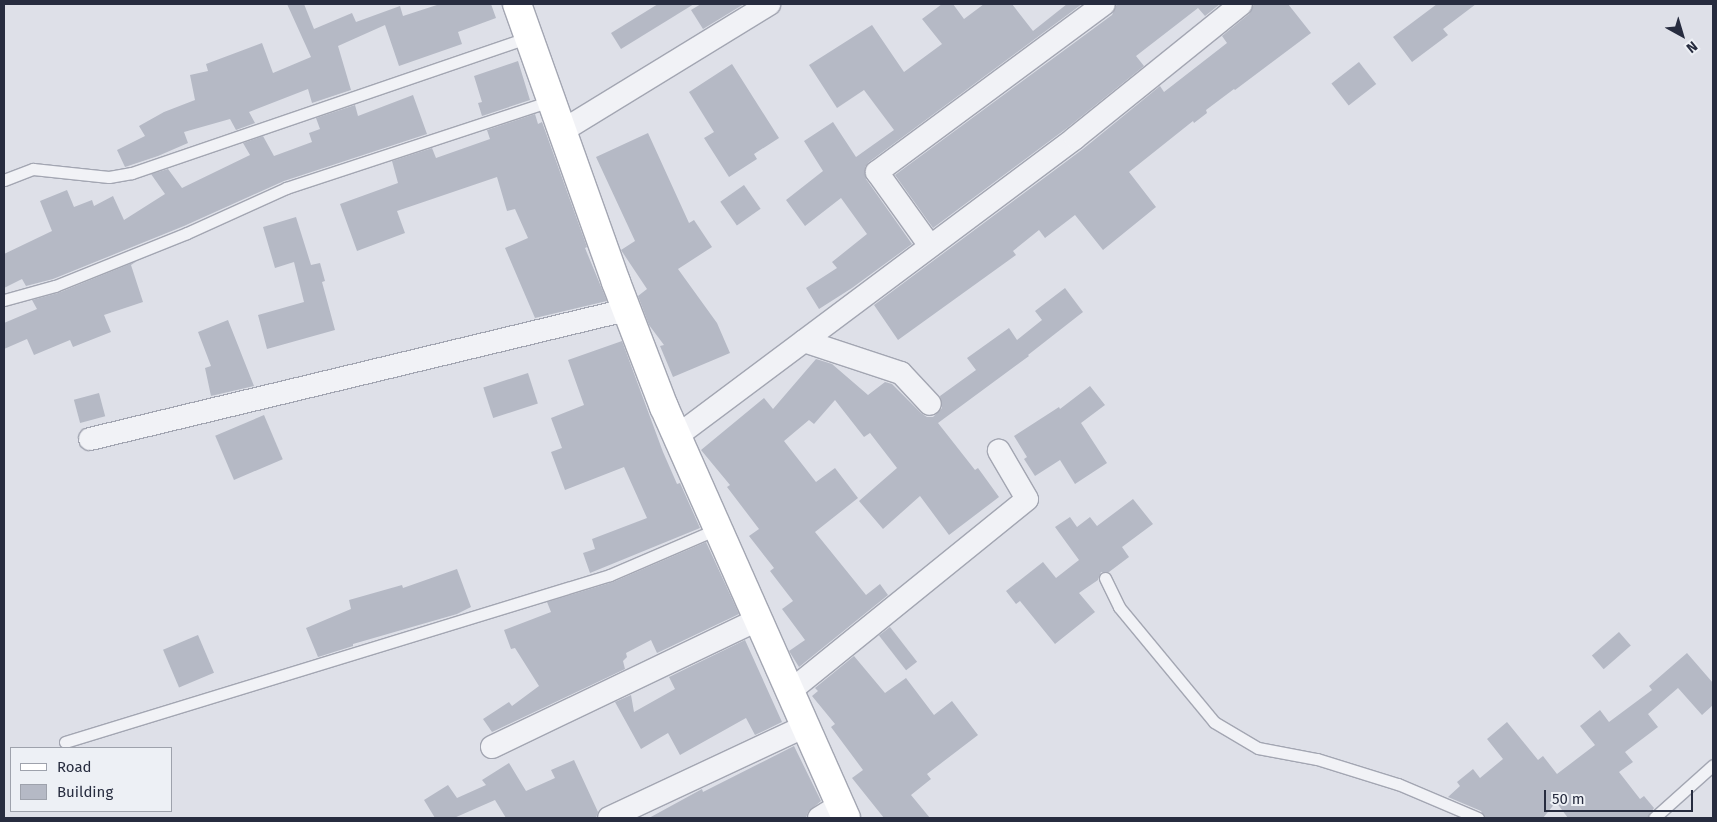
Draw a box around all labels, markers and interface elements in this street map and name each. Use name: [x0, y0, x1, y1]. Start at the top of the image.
north arrow: [1657, 10, 1707, 60]
text: N: [1683, 38, 1701, 57]
legend: [10, 747, 172, 812]
text: Road: [57, 758, 92, 776]
scale bar: [1547, 780, 1696, 812]
text: Building: [57, 783, 113, 801]
text: 50 m: [1552, 790, 1585, 808]

